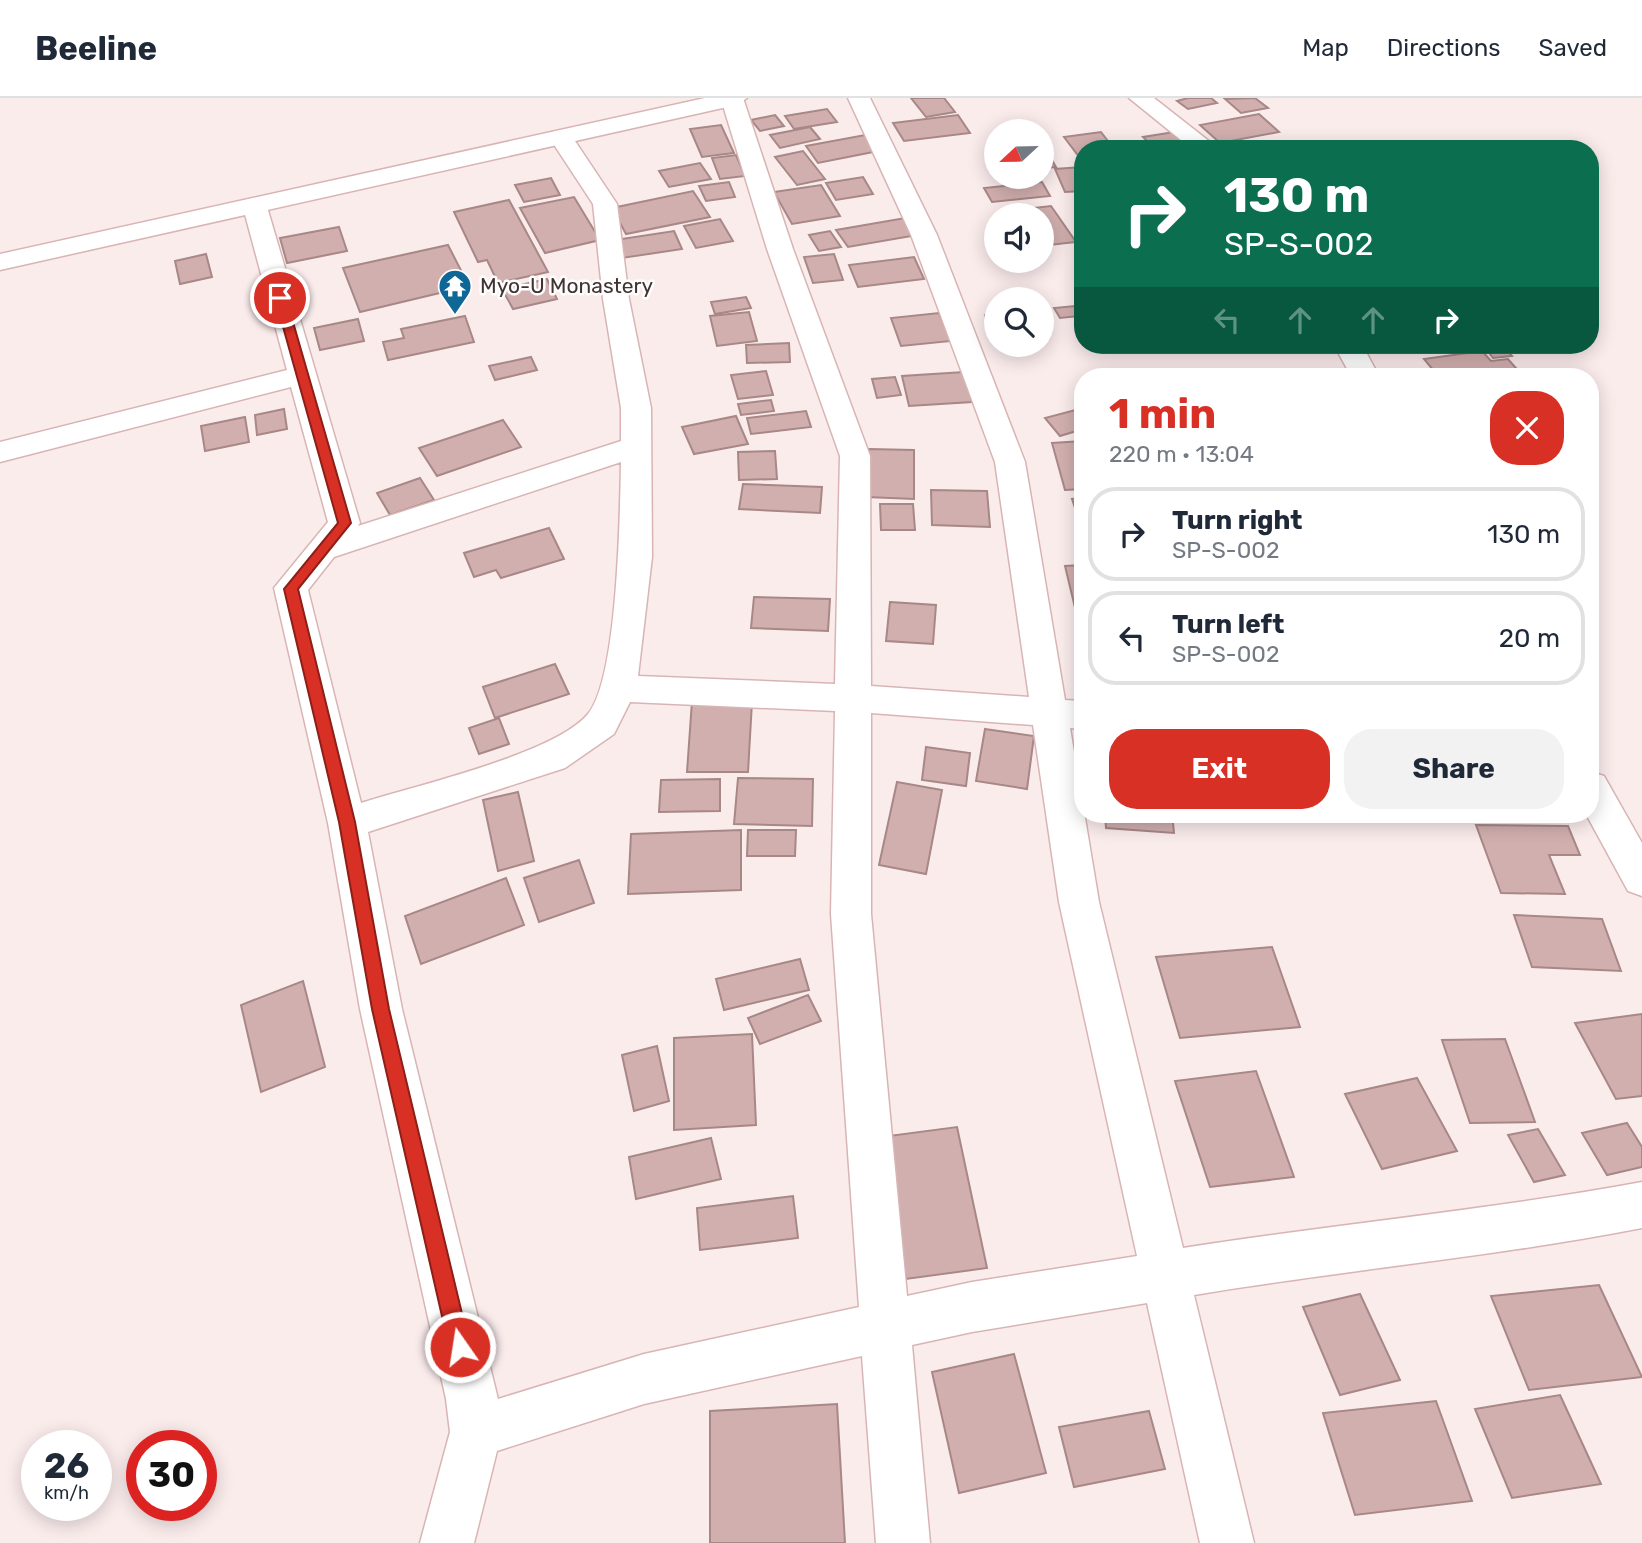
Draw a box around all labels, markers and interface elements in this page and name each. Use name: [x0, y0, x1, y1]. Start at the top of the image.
text: Beeline: [35, 29, 157, 68]
text: Map: [1302, 34, 1349, 62]
text: Directions: [1387, 34, 1500, 62]
text: Saved: [1538, 34, 1607, 62]
north arrow: [984, 119, 1054, 189]
map controls: [984, 119, 1054, 357]
text: 130 m: [1224, 166, 1369, 224]
icon: right: [1109, 168, 1200, 259]
button: sound: [984, 203, 1054, 273]
text: SP-S-002: [1224, 225, 1373, 263]
temple icon: Myo-U Monastery: [436, 267, 474, 316]
pin: [250, 268, 310, 328]
place label: Myo-U Monastery: [480, 273, 654, 298]
icon: arrive: [261, 279, 299, 317]
button: search: [984, 287, 1054, 357]
icon: left: [1208, 301, 1246, 339]
icon: ahead: [1281, 301, 1319, 339]
icon: ahead: [1354, 301, 1392, 339]
icon: right: [1427, 301, 1465, 339]
text: 1 min: [1109, 389, 1216, 439]
button: close: [1490, 391, 1564, 465]
text: 220 m · 13:04: [1109, 440, 1254, 468]
text: Turn right: [1172, 505, 1302, 536]
icon: right: [1113, 515, 1151, 553]
text: 130 m: [1487, 519, 1560, 550]
text: SP-S-002: [1172, 536, 1279, 564]
text: Turn left: [1172, 609, 1284, 640]
icon: left: [1113, 619, 1151, 657]
text: 20 m: [1499, 623, 1560, 654]
text: SP-S-002: [1172, 640, 1279, 668]
button: Exit: [1109, 729, 1330, 809]
button: Share: [1344, 729, 1564, 809]
position arrow: [423, 1310, 497, 1384]
speed limit sign: 30: [126, 1430, 217, 1521]
text: 26: [44, 1445, 89, 1487]
text: km/h: [44, 1482, 89, 1504]

